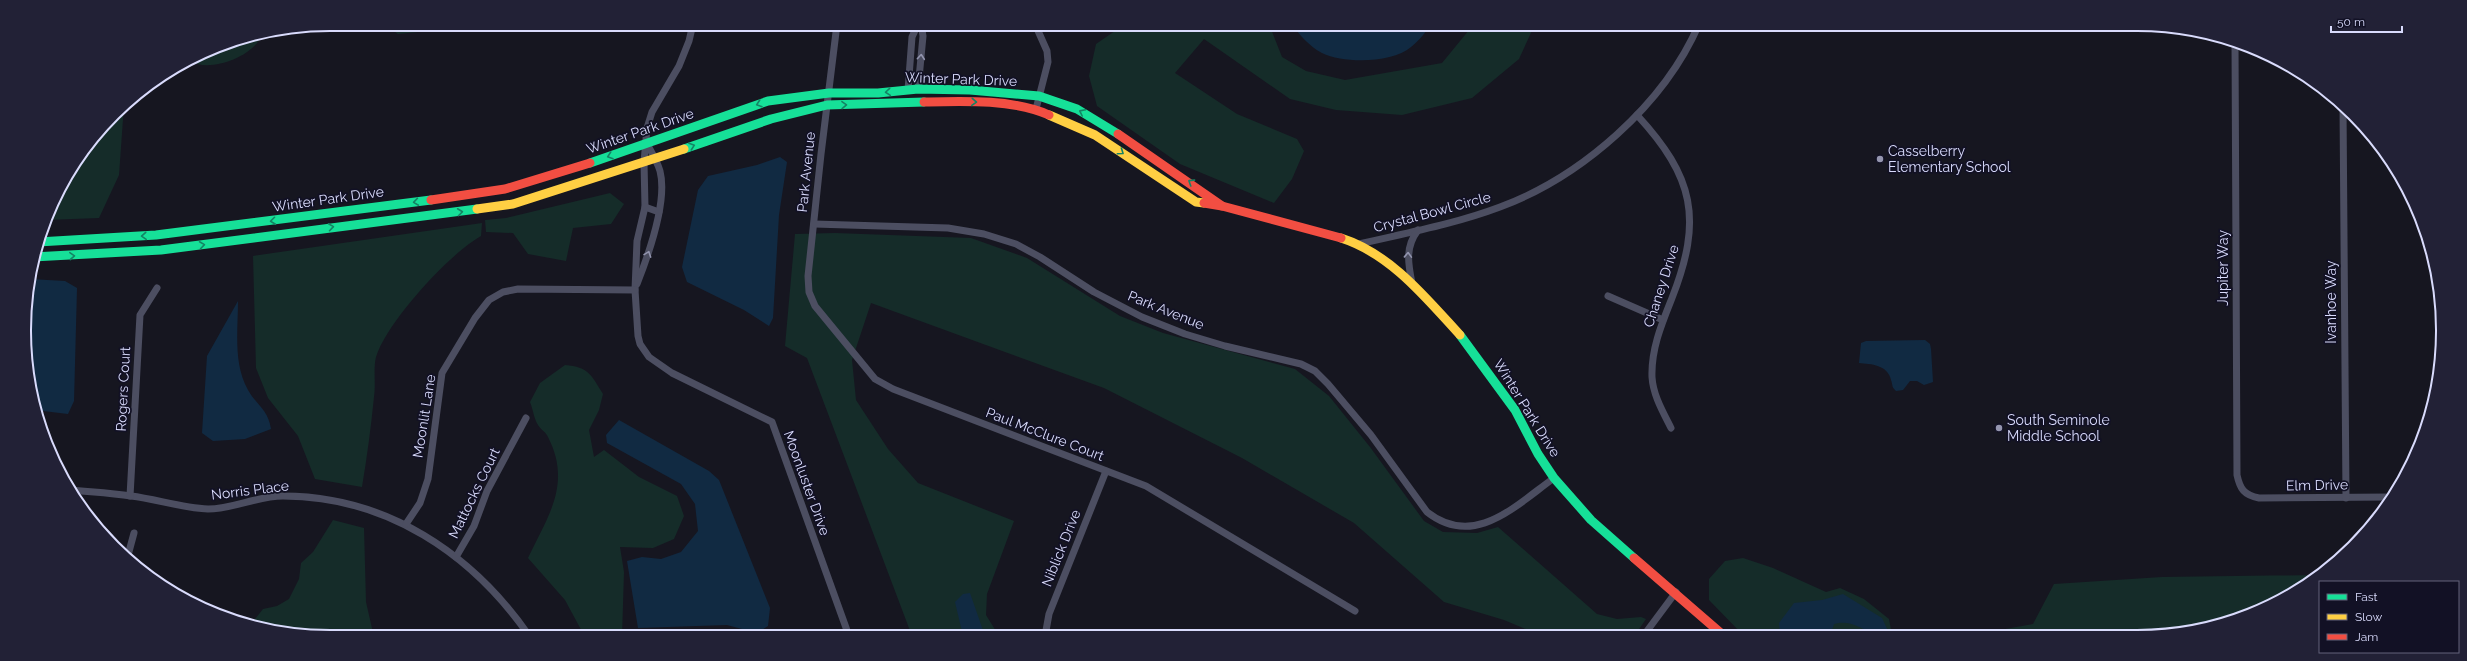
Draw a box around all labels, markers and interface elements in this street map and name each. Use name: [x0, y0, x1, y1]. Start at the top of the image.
scale bar: [2331, 8, 2402, 34]
text: 50 m: [2337, 15, 2365, 29]
one-way arrow: [916, 54, 925, 60]
street label: Winter Park Drive: [905, 69, 1017, 89]
one-way arrow: [885, 87, 891, 96]
one-way arrow: [971, 97, 977, 106]
one-way arrow: [756, 100, 763, 108]
one-way arrow: [841, 101, 847, 109]
street label: Winter Park Drive: [584, 105, 696, 157]
one-way arrow: [1078, 109, 1086, 117]
street label: Park Avenue: [794, 131, 818, 213]
one-way arrow: [688, 142, 695, 150]
place label: Casselberry Elementary School: [1888, 143, 2011, 175]
one-way arrow: [1116, 147, 1123, 154]
one-way arrow: [606, 151, 613, 160]
marker: Casselberry Elementary School: [1875, 154, 1885, 164]
one-way arrow: [1188, 180, 1195, 187]
street label: Winter Park Drive: [271, 183, 385, 215]
street label: Crystal Bowl Circle: [1372, 189, 1492, 235]
one-way arrow: [413, 197, 419, 206]
one-way arrow: [457, 208, 463, 217]
one-way arrow: [270, 216, 276, 225]
one-way arrow: [328, 223, 334, 232]
street label: Jupiter Way: [2215, 230, 2231, 306]
one-way arrow: [141, 231, 147, 240]
one-way arrow: [199, 241, 205, 250]
street label: Chaney Drive: [1640, 243, 1682, 329]
one-way arrow: [644, 250, 652, 257]
one-way arrow: [69, 252, 75, 261]
one-way arrow: [1404, 252, 1412, 258]
street label: Ivanhoe Way: [2323, 260, 2339, 344]
street label: Park Avenue: [1126, 287, 1206, 333]
street label: Rogers Court: [113, 346, 133, 432]
street label: Winter Park Drive: [1490, 356, 1564, 460]
street label: Moonlit Lane: [410, 373, 438, 459]
street label: Paul McClure Court: [984, 404, 1107, 464]
place label: South Seminole Middle School: [2007, 412, 2110, 444]
marker: South Seminole Middle School: [1994, 423, 2004, 433]
street label: Moonluster Drive: [781, 428, 833, 538]
street label: Mattocks Court: [445, 445, 503, 541]
street label: Elm Drive: [2286, 476, 2348, 494]
street label: Norris Place: [210, 477, 290, 503]
street label: Niblick Drive: [1038, 507, 1084, 589]
legend: [2319, 581, 2459, 653]
text: Fast: [2355, 590, 2378, 604]
text: Slow: [2355, 610, 2382, 624]
text: Jam: [2355, 630, 2378, 644]

